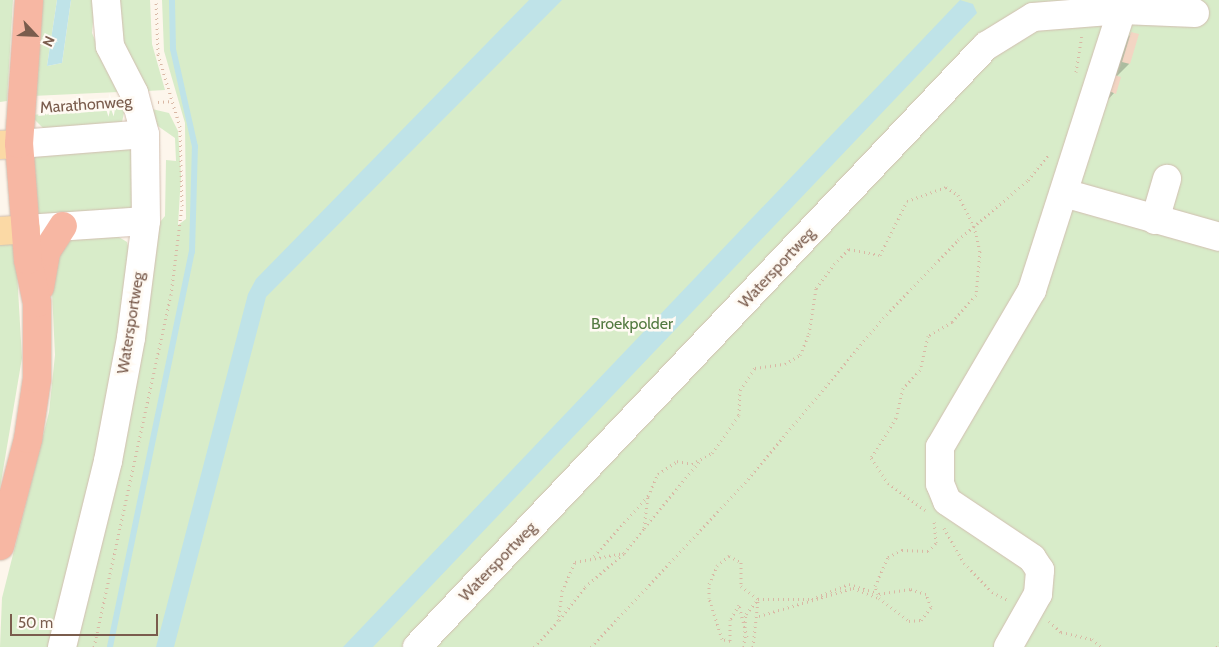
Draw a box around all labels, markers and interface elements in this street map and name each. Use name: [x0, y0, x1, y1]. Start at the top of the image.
north arrow: [10, 10, 60, 60]
text: N: [38, 33, 59, 50]
street label: Marathonweg: [39, 92, 133, 118]
street label: Watersportweg: [735, 224, 819, 312]
street label: Watersportweg: [113, 271, 149, 375]
park label: Broekpolder: [591, 314, 673, 334]
street label: Watersportweg: [455, 518, 541, 606]
scale bar: [12, 604, 160, 636]
text: 50 m: [18, 614, 53, 632]

